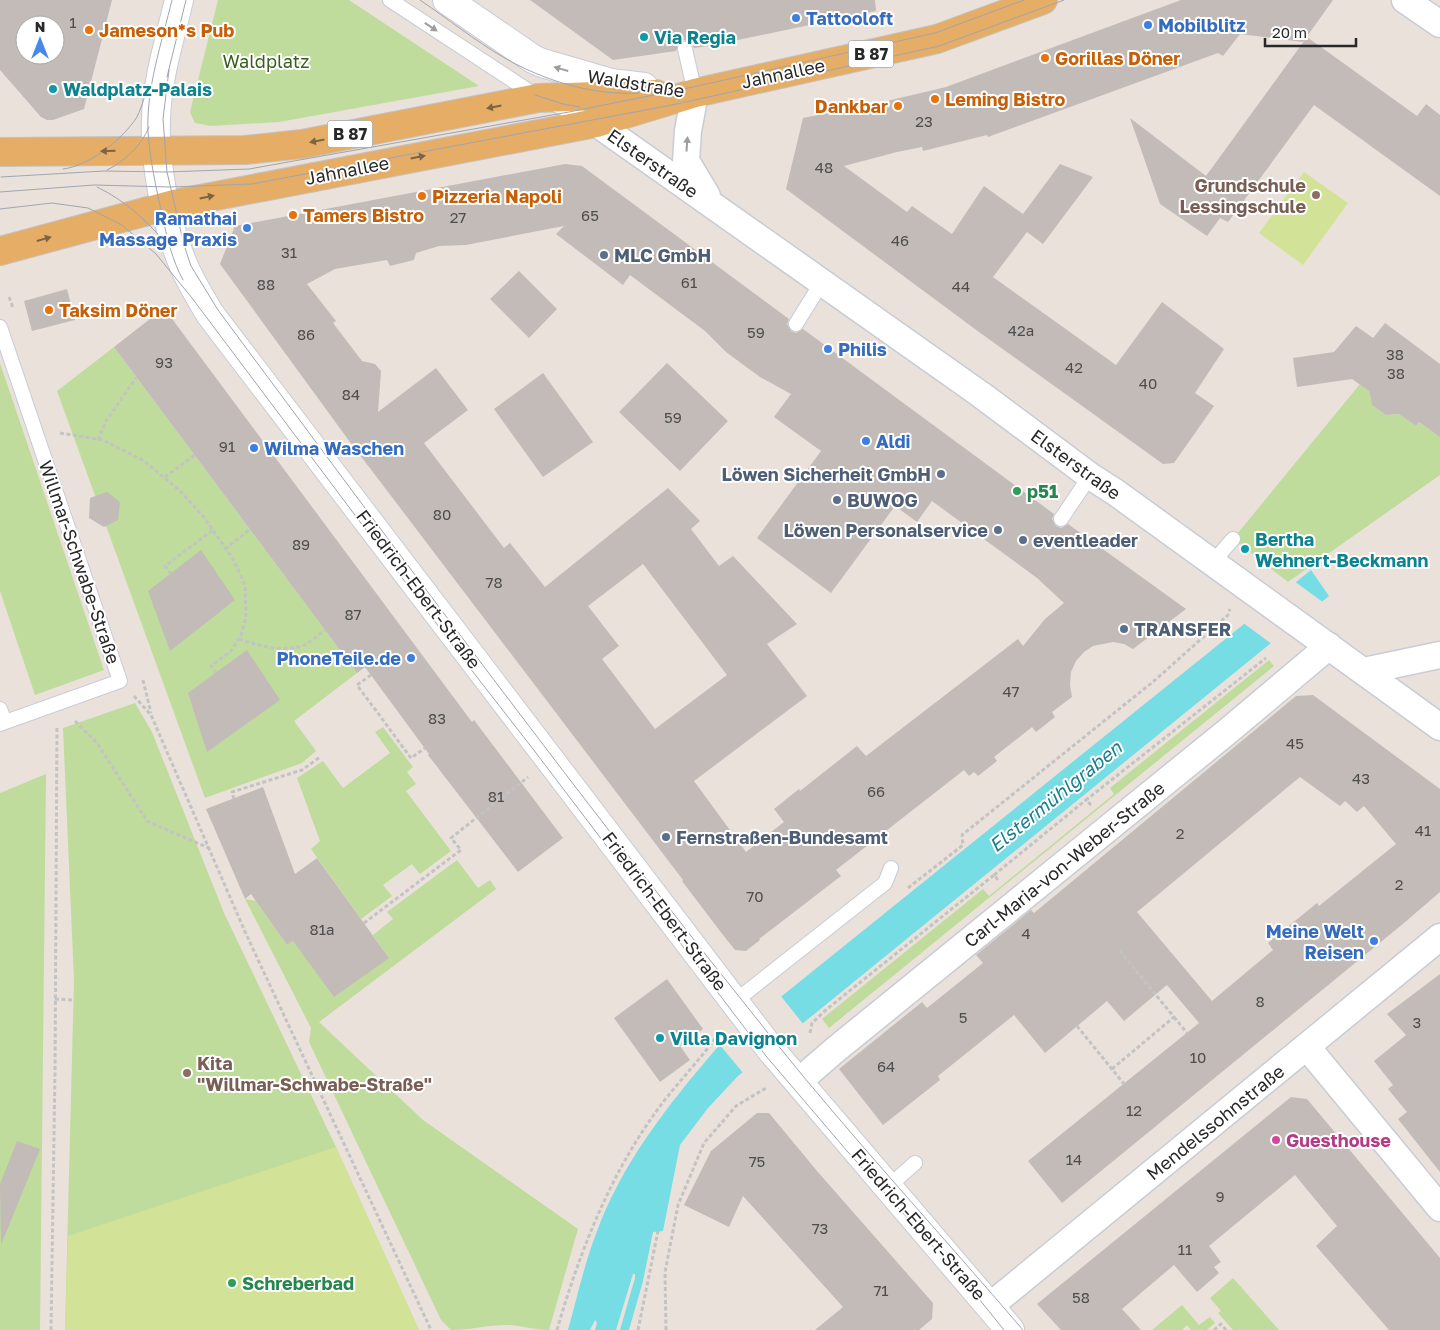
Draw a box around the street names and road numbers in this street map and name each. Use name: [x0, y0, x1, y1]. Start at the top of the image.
road number: B 87: [848, 41, 894, 68]
street label: Jahnallee: [739, 53, 827, 93]
street label: Waldstraße: [586, 64, 686, 102]
road number: B 87: [328, 120, 372, 148]
street label: Elsterstraße: [603, 124, 703, 202]
street label: Jahnallee: [303, 151, 391, 189]
street label: Elsterstraße: [1027, 424, 1125, 504]
street label: Willmar-Schwabe-Straße: [35, 457, 125, 667]
street label: Friedrich-Ebert-Straße: [352, 505, 486, 673]
street label: Carl-Maria-von-Weber-Straße: [959, 776, 1169, 952]
street label: Friedrich-Ebert-Straße: [598, 827, 732, 995]
street label: Mendelssohnstraße: [1142, 1060, 1288, 1184]
street label: Friedrich-Ebert-Straße: [847, 1144, 991, 1304]

